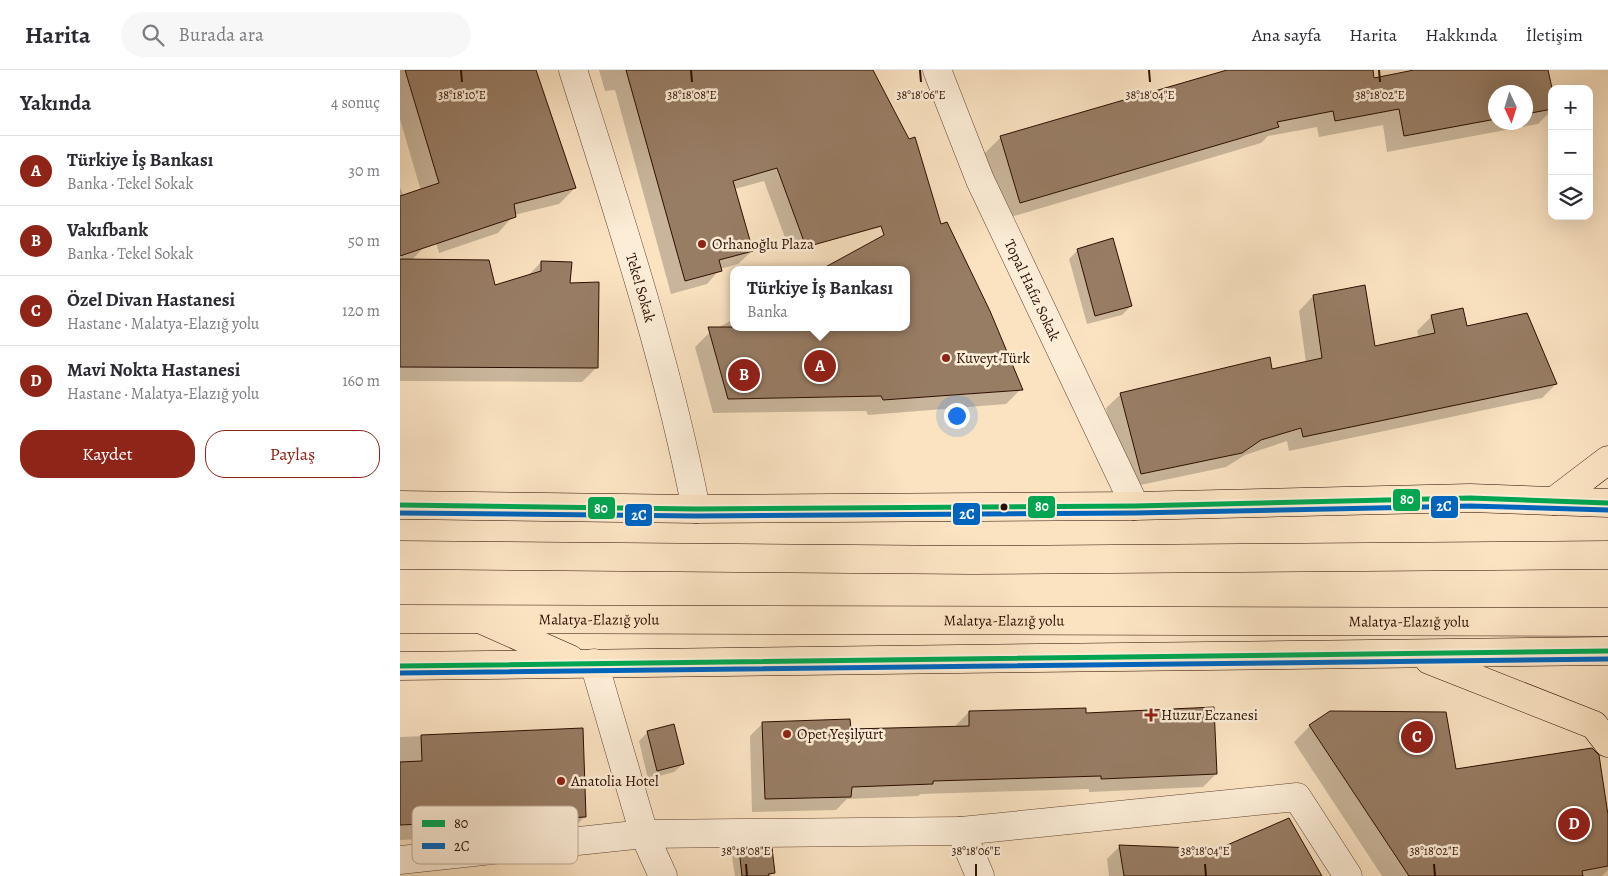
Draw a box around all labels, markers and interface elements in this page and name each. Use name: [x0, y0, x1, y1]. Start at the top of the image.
search box: [121, 12, 471, 57]
text: Harita: [25, 19, 91, 51]
icon: search: [139, 21, 167, 49]
text: Burada ara: [179, 22, 264, 48]
text: Ana sayfa: [1252, 23, 1321, 47]
text: Harita: [1349, 23, 1397, 47]
text: Hakkında: [1425, 23, 1498, 47]
text: İletişim: [1526, 23, 1583, 47]
north arrow: [1488, 85, 1533, 130]
map controls: [1548, 85, 1593, 220]
button: +: [1548, 85, 1593, 130]
text: 38°18'10"E: [438, 87, 486, 103]
text: 38°18'08"E: [667, 87, 717, 103]
text: 38°18'06"E: [896, 87, 946, 103]
text: 38°18'04"E: [1126, 87, 1174, 103]
text: 38°18'02"E: [1355, 87, 1405, 103]
text: Yakında: [20, 89, 91, 117]
text: 4 sonuç: [331, 92, 380, 114]
button: −: [1548, 130, 1593, 175]
text: Türkiye İş Bankası: [67, 147, 213, 173]
text: A: [31, 160, 41, 182]
text: 30 m: [348, 160, 380, 182]
text: Banka · Tekel Sokak: [67, 173, 193, 195]
button: layers: [1548, 175, 1593, 220]
text: Vakıfbank: [67, 217, 148, 243]
text: B: [31, 230, 41, 252]
text: 50 m: [348, 230, 380, 252]
place label: Orhanoğlu Plaza: [712, 234, 814, 254]
street label: Topal Hafız Sokak: [1000, 236, 1065, 345]
marker: Orhanoğlu Plaza: [696, 238, 708, 250]
text: Banka · Tekel Sokak: [67, 243, 193, 265]
street label: Tekel Sokak: [621, 251, 660, 325]
popup: [730, 266, 910, 331]
text: Türkiye İş Bankası: [747, 275, 893, 301]
text: Özel Divan Hastanesi: [67, 287, 235, 313]
text: C: [31, 300, 41, 322]
text: 120 m: [342, 300, 380, 322]
text: Banka: [747, 301, 788, 323]
text: Hastane · Malatya-Elazığ yolu: [67, 313, 260, 335]
pin: A: [804, 347, 836, 385]
place label: Kuveyt Türk: [956, 348, 1031, 368]
marker: Kuveyt Türk: [940, 352, 952, 364]
pin: B: [728, 356, 760, 394]
text: Mavi Nokta Hastanesi: [67, 357, 240, 383]
text: D: [30, 370, 42, 392]
text: 160 m: [342, 370, 380, 392]
text: Hastane · Malatya-Elazığ yolu: [67, 383, 260, 405]
your location: [944, 403, 970, 429]
button: Kaydet: [20, 430, 195, 478]
button: Paylaş: [205, 430, 380, 478]
line badge: 80: [1392, 488, 1421, 512]
text: 80: [1400, 490, 1414, 509]
line badge: 80: [1027, 495, 1056, 519]
line badge: 2C: [1430, 495, 1459, 519]
line badge: 80: [587, 496, 616, 520]
text: 80: [1035, 497, 1049, 516]
text: 2C: [1436, 497, 1452, 516]
text: 80: [594, 499, 608, 518]
line badge: 2C: [952, 502, 981, 526]
unlabelled marker: [999, 502, 1009, 512]
line badge: 2C: [624, 503, 653, 527]
text: 2C: [959, 505, 975, 524]
text: 2C: [631, 506, 647, 525]
street label: Malatya-Elazığ yolu: [539, 609, 660, 630]
street label: Malatya-Elazığ yolu: [944, 610, 1065, 631]
street label: Malatya-Elazığ yolu: [1349, 611, 1470, 632]
place label: Huzur Eczanesi: [1161, 705, 1258, 725]
marker: Huzur Eczanesi: [1145, 709, 1157, 721]
pin: C: [1401, 718, 1433, 756]
place label: Opet Yeşilyurt: [797, 724, 884, 744]
marker: Opet Yeşilyurt: [781, 728, 793, 740]
place label: Anatolia Hotel: [570, 771, 659, 791]
marker: Anatolia Hotel: [555, 775, 567, 787]
pin: D: [1558, 805, 1590, 843]
legend: [412, 806, 578, 864]
text: 80: [454, 814, 468, 833]
text: 2C: [454, 837, 470, 856]
text: 38°18'08"E: [721, 843, 771, 859]
text: 38°18'06"E: [951, 843, 1001, 859]
text: 38°18'04"E: [1181, 843, 1229, 859]
text: 38°18'02"E: [1409, 843, 1459, 859]

